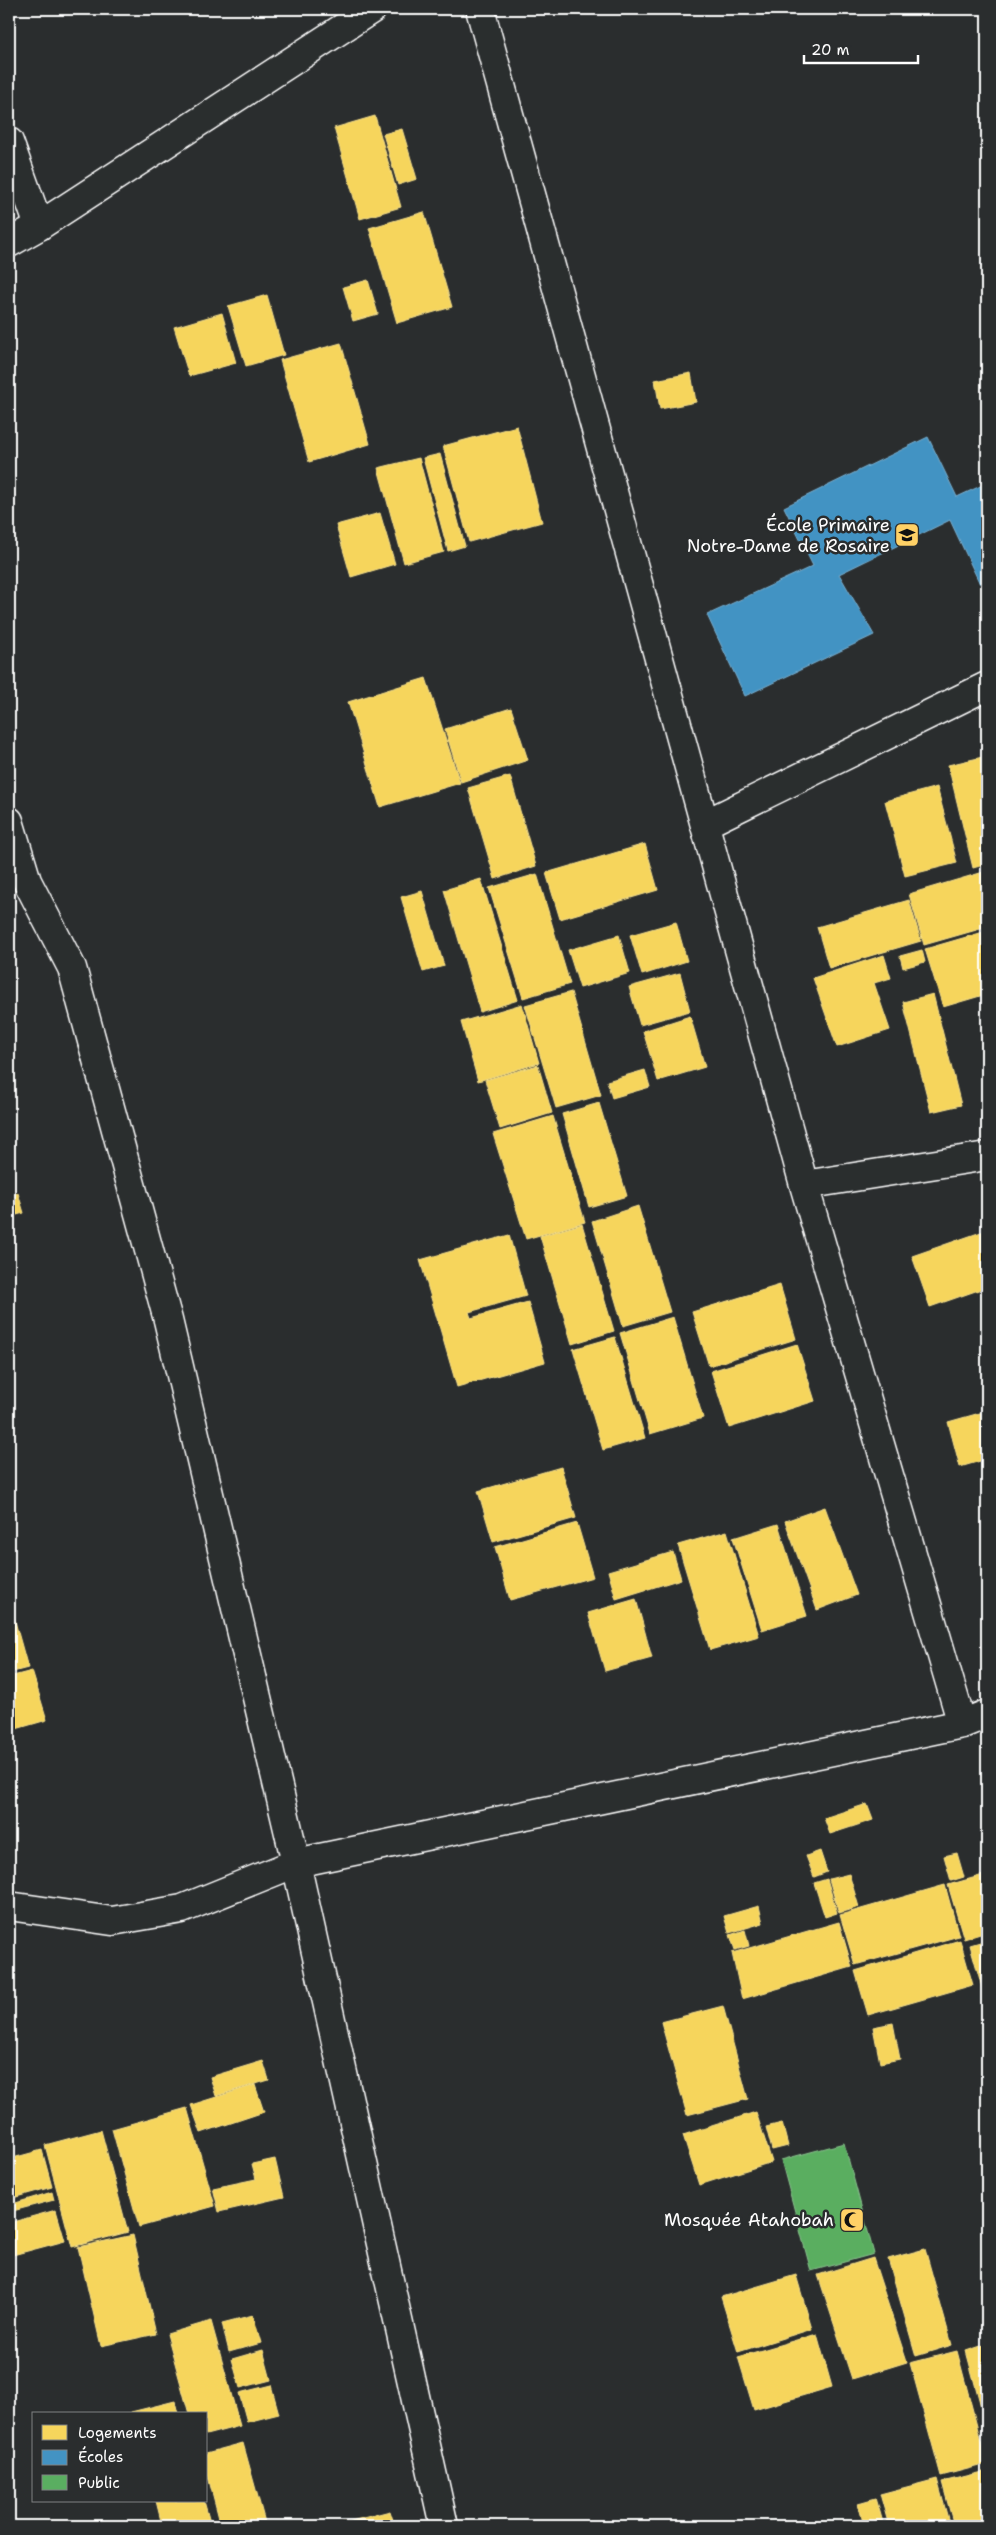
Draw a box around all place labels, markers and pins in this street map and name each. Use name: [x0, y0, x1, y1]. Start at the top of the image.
place label: École Primaire Notre-Dame de Rosaire: [687, 513, 890, 558]
school or university icon: École Primaire Notre-Dame de Rosaire: [894, 522, 920, 548]
mosque icon: Mosquée Atahobah: [839, 2207, 865, 2233]
place label: Mosquée Atahobah: [664, 2208, 834, 2232]

